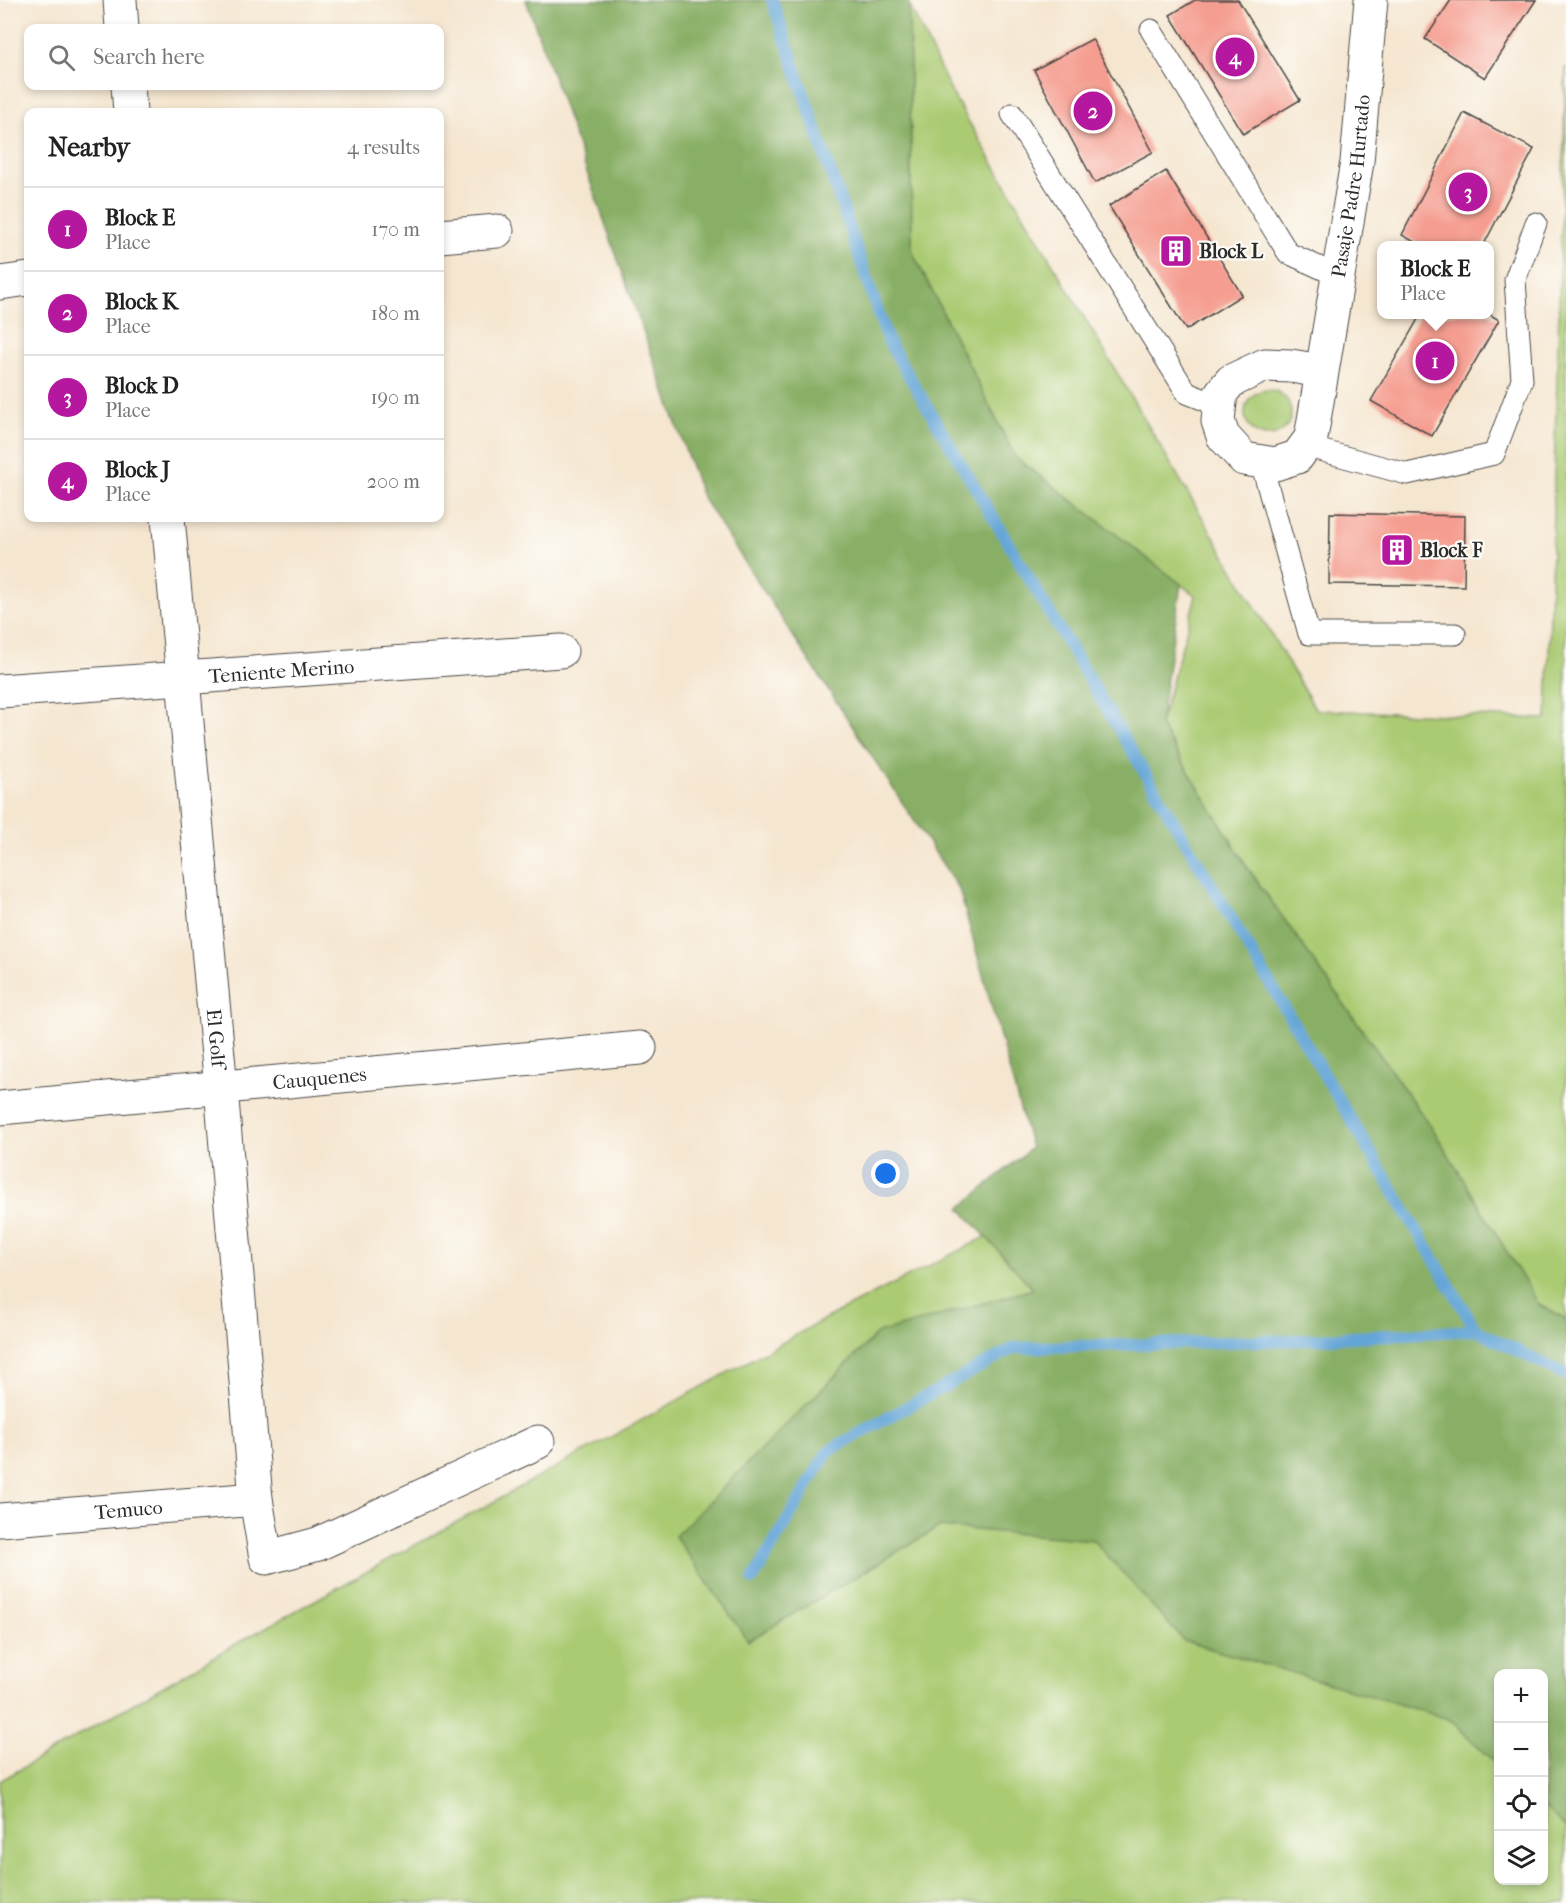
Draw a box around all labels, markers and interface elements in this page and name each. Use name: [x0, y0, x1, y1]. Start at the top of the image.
search box: [24, 24, 444, 90]
pin: 4: [1216, 34, 1254, 80]
icon: search: [45, 41, 78, 74]
text: Search here: [93, 44, 205, 70]
pin: 2: [1074, 88, 1112, 134]
street label: Pasaje Padre Hurtado: [1327, 94, 1375, 279]
text: Nearby: [48, 132, 130, 163]
text: 4 results: [347, 136, 420, 159]
pin: 3: [1448, 170, 1488, 214]
text: Block E: [105, 205, 176, 231]
text: 1: [64, 218, 71, 241]
text: 170 m: [371, 218, 420, 241]
text: Place: [105, 231, 151, 254]
building icon: Block L: [1158, 233, 1194, 269]
place label: Block L: [1199, 240, 1264, 263]
popup: [1377, 241, 1494, 319]
text: Block E: [1400, 256, 1471, 282]
text: Place: [1400, 282, 1446, 305]
text: Block K: [105, 289, 178, 315]
text: 2: [62, 302, 73, 325]
text: 180 m: [371, 302, 420, 325]
text: Place: [105, 315, 151, 338]
pin: 1: [1416, 338, 1454, 384]
text: Block D: [105, 373, 179, 399]
text: 3: [63, 386, 72, 409]
text: 190 m: [370, 386, 420, 409]
text: Place: [105, 399, 151, 422]
text: Block J: [105, 457, 170, 483]
text: 4: [62, 470, 73, 493]
text: 200 m: [367, 470, 420, 493]
text: Place: [105, 483, 151, 506]
building icon: Block F: [1379, 532, 1415, 568]
place label: Block F: [1420, 539, 1483, 562]
street label: Teniente Merino: [208, 655, 355, 688]
street label: El Golf: [202, 1008, 230, 1072]
street label: Cauquenes: [272, 1063, 368, 1094]
your location: [871, 1159, 900, 1188]
street label: Temuco: [94, 1496, 164, 1524]
map controls: [1494, 1669, 1548, 1885]
button: +: [1494, 1669, 1548, 1723]
button: −: [1494, 1723, 1548, 1777]
button: locate: [1494, 1777, 1548, 1831]
button: layers: [1494, 1831, 1548, 1885]

